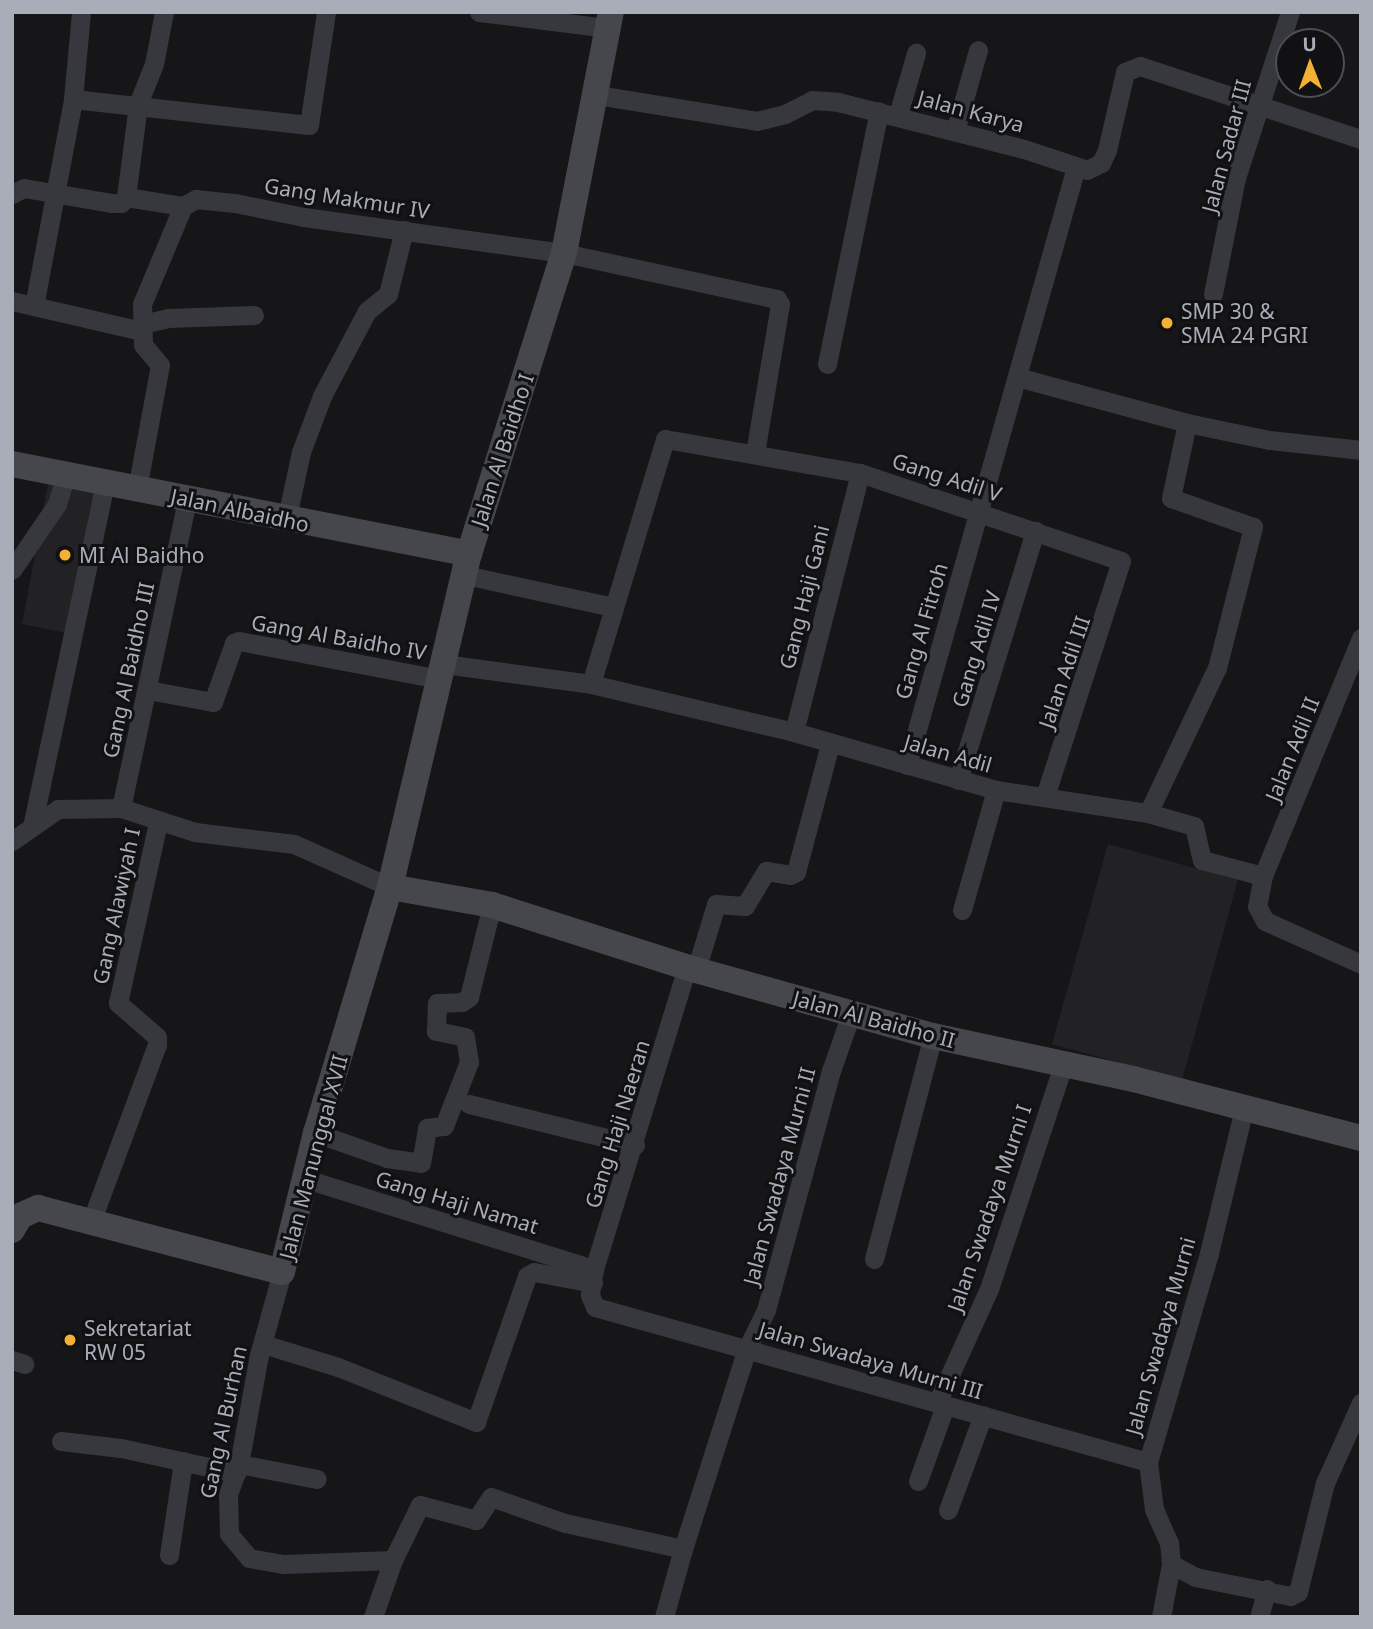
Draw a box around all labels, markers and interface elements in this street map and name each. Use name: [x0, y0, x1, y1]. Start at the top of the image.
north arrow: [1275, 28, 1345, 98]
text: U: [1302, 31, 1317, 57]
street label: Jalan Sadar III: [1196, 77, 1256, 215]
street label: Jalan Karya: [915, 85, 1027, 137]
street label: Gang Makmur IV: [263, 172, 431, 224]
place label: SMP 30 & SMA 24 PGRI: [1181, 298, 1308, 348]
marker: SMP 30 & SMA 24 PGRI: [1159, 315, 1175, 331]
street label: Jalan Al Baidho I: [465, 370, 539, 530]
street label: Gang Adil V: [889, 447, 1005, 507]
street label: Jalan Albaidho: [169, 483, 311, 537]
street label: Gang Haji Gani: [774, 522, 834, 672]
place label: MI Al Baidho: [79, 542, 204, 568]
marker: MI Al Baidho: [57, 547, 73, 563]
street label: Gang Al Fitroh: [890, 560, 952, 702]
street label: Gang Al Baidho III: [97, 580, 159, 760]
street label: Gang Adil IV: [946, 588, 1006, 710]
street label: Gang Al Baidho IV: [249, 609, 429, 665]
street label: Jalan Adil III: [1033, 613, 1095, 731]
street label: Jalan Adil II: [1260, 693, 1324, 805]
street label: Jalan Adil: [901, 728, 995, 778]
street label: Gang Alawiyah I: [87, 826, 145, 986]
street label: Jalan Al Baidho II: [790, 985, 958, 1053]
street label: Gang Haji Naeran: [579, 1037, 655, 1211]
street label: Jalan Manunggal XVII: [274, 1052, 352, 1262]
street label: Jalan Swadaya Murni II: [738, 1064, 820, 1288]
street label: Jalan Swadaya Murni I: [942, 1101, 1036, 1315]
street label: Gang Haji Namat: [373, 1165, 541, 1239]
street label: Jalan Swadaya Murni: [1120, 1234, 1200, 1438]
place label: Sekretariat RW 05: [84, 1315, 191, 1365]
street label: Jalan Swadaya Murni III: [756, 1316, 986, 1404]
marker: Sekretariat RW 05: [62, 1332, 78, 1348]
street label: Gang Al Burhan: [194, 1343, 252, 1501]

